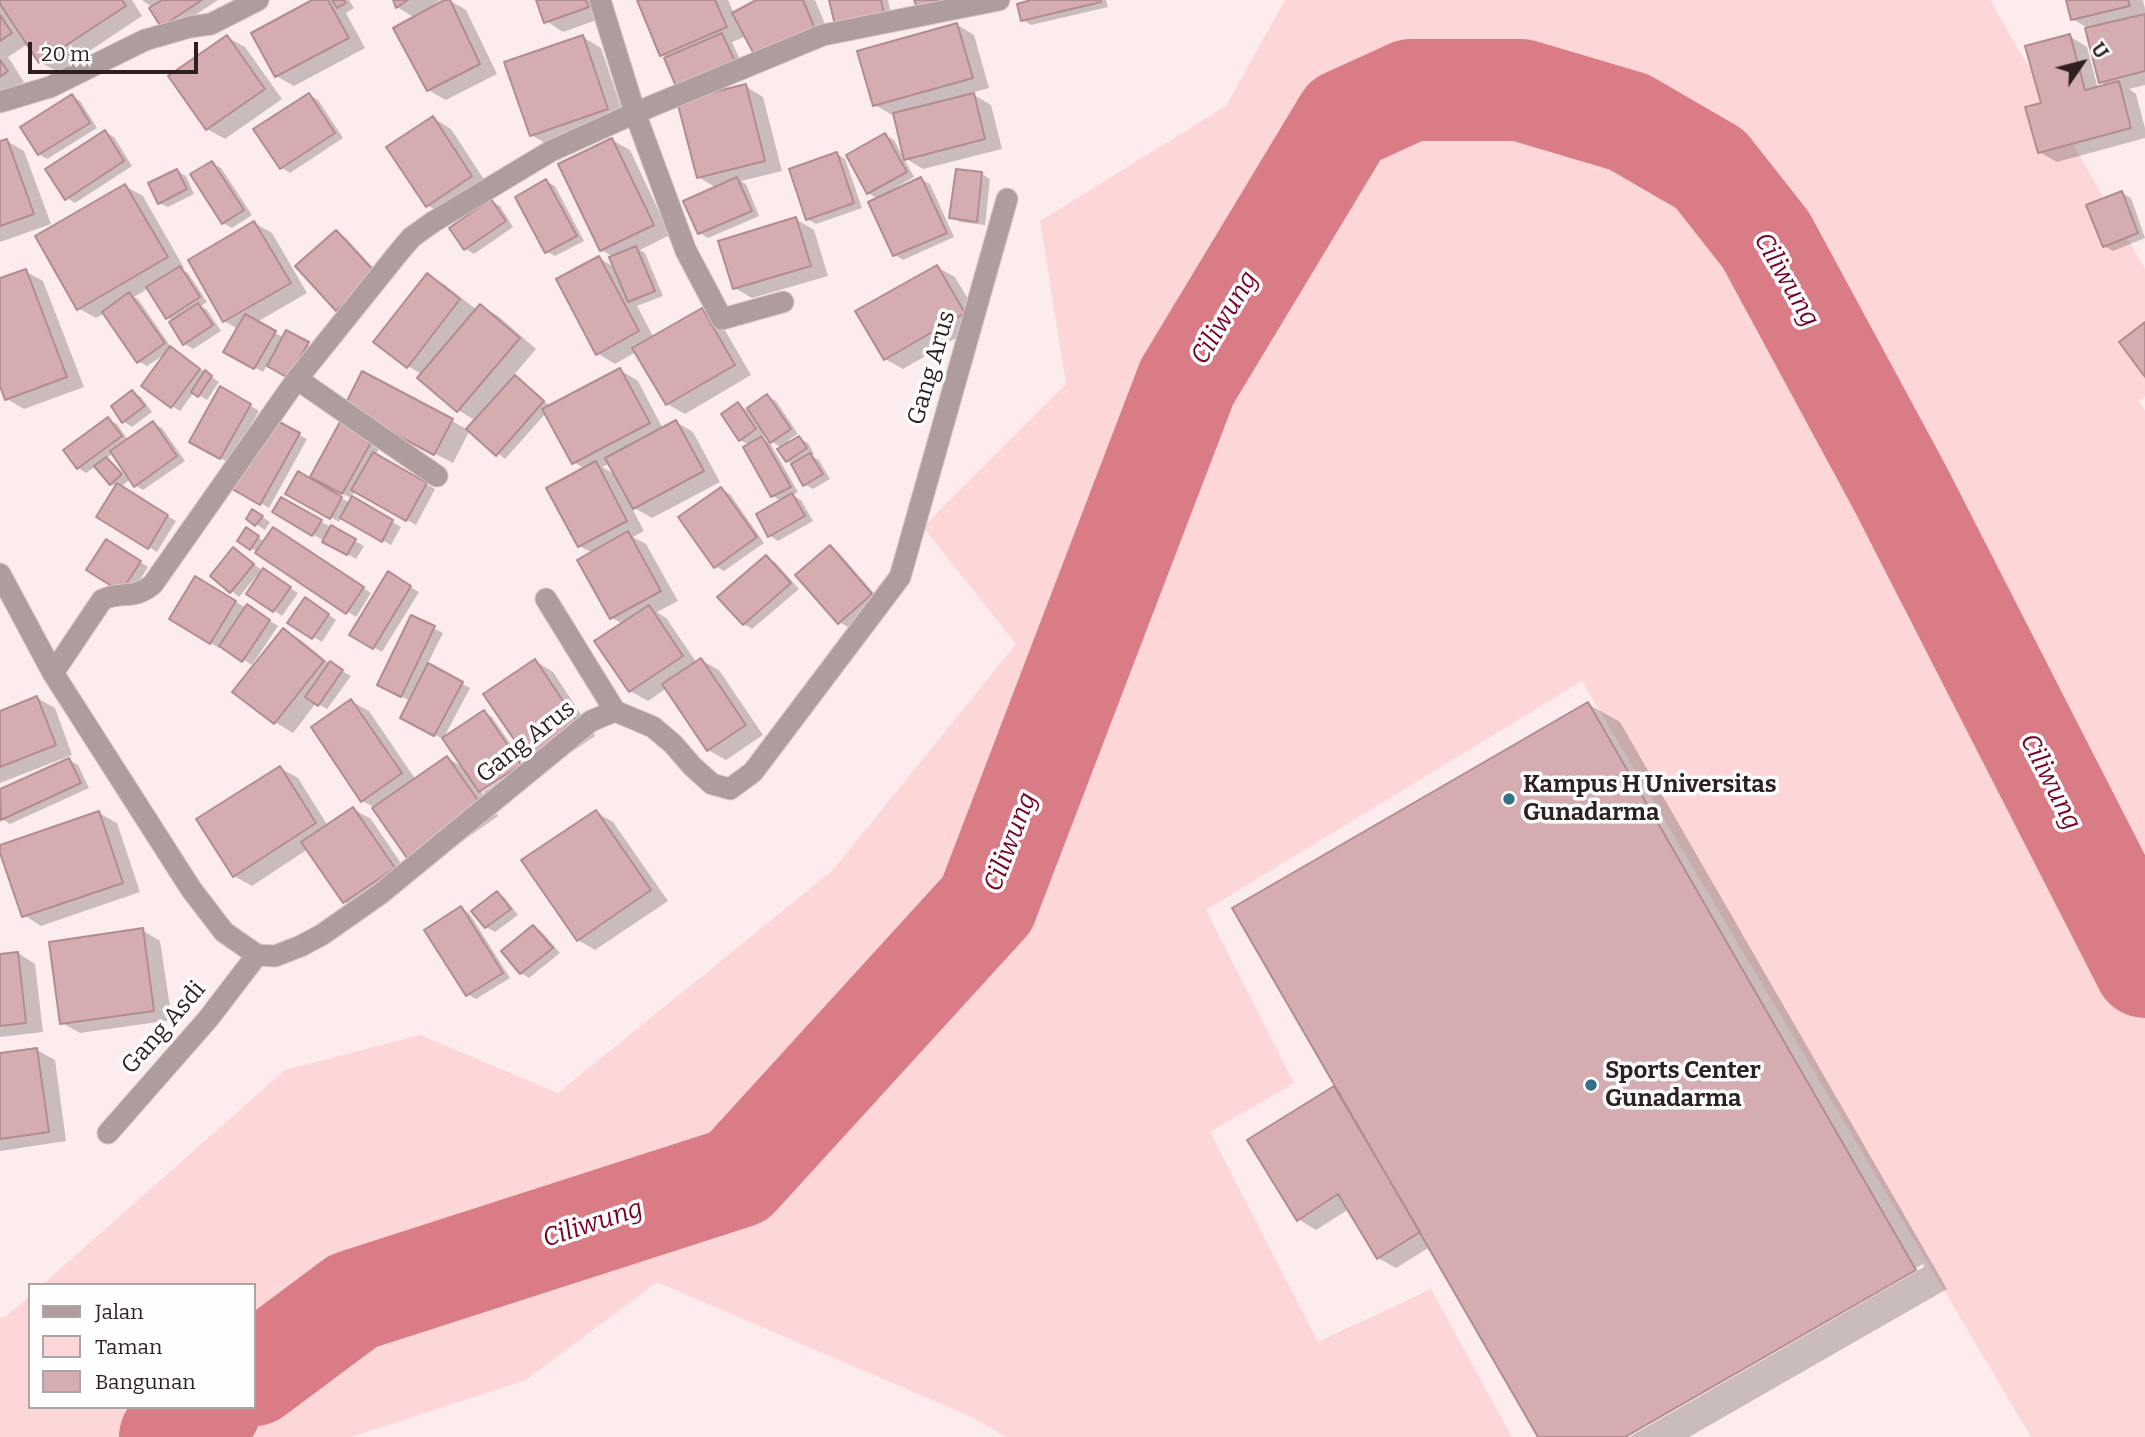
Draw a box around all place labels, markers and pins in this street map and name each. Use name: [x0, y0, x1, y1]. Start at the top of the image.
place label: Kampus H Universitas Gunadarma: [1523, 771, 1776, 827]
marker: Kampus H Universitas Gunadarma: [1501, 791, 1517, 807]
place label: Sports Center Gunadarma: [1605, 1057, 1761, 1113]
marker: Sports Center Gunadarma: [1583, 1077, 1599, 1093]

